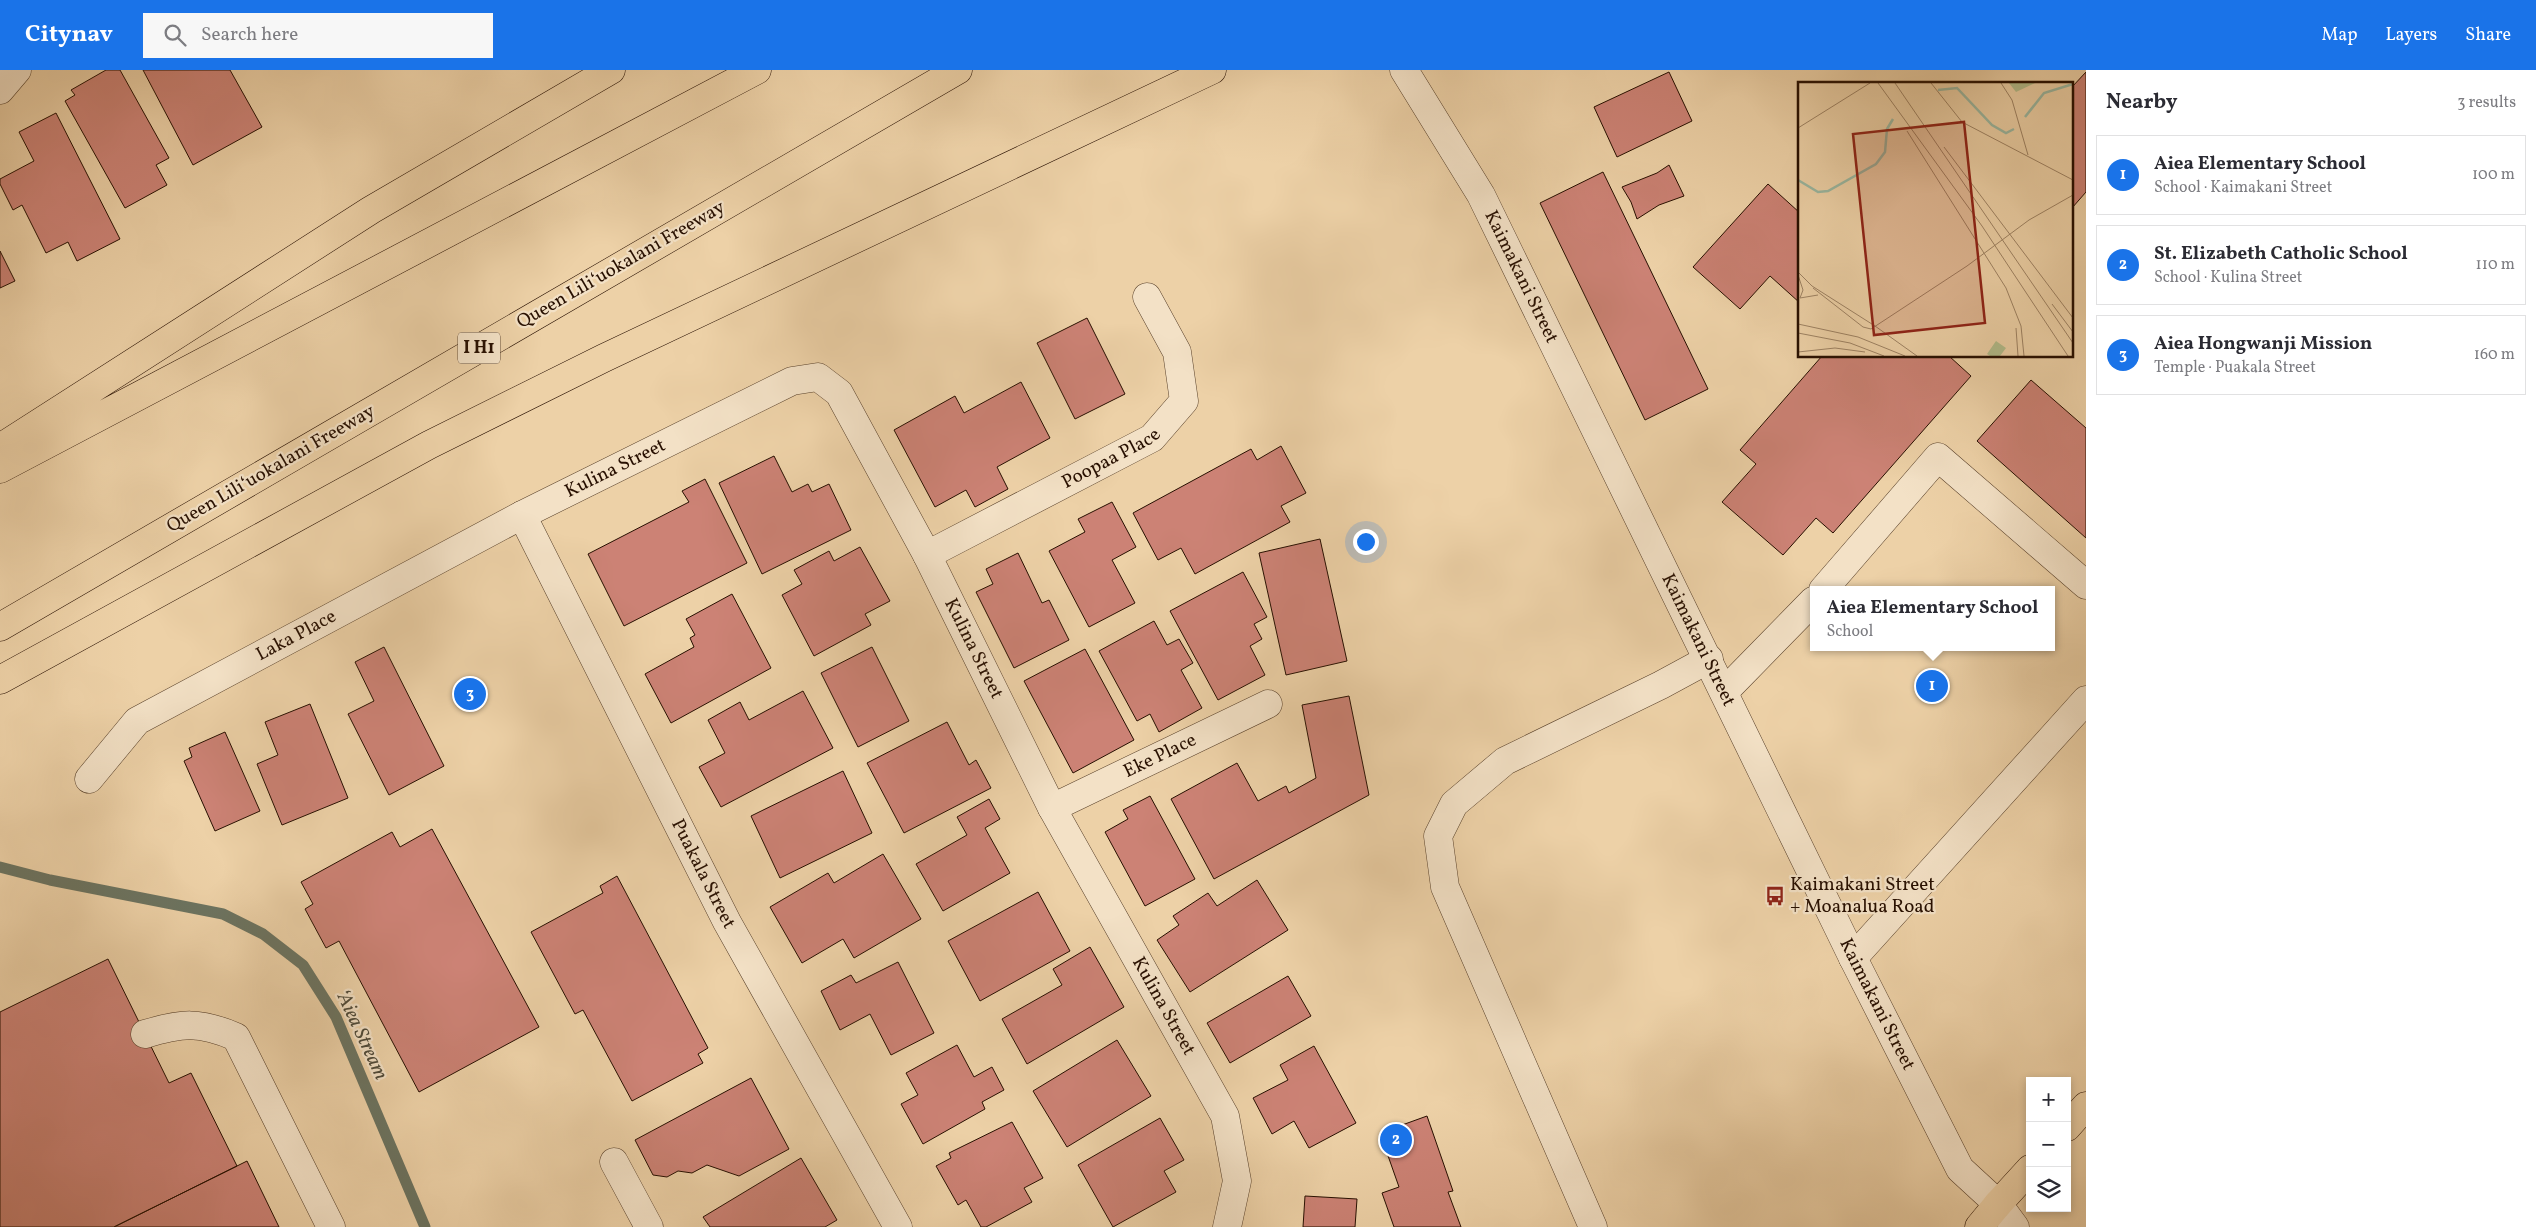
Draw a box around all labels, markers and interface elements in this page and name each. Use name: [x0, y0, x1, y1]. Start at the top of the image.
search box: [143, 13, 493, 58]
text: Citynav: [25, 18, 113, 52]
icon: search: [161, 21, 189, 49]
text: Search here: [201, 22, 298, 48]
text: Map: [2321, 23, 2357, 48]
text: Layers: [2385, 23, 2437, 48]
text: Share: [2465, 23, 2511, 48]
inset map: [1798, 82, 2074, 358]
text: Nearby: [2106, 88, 2177, 117]
text: 3 results: [2457, 92, 2516, 114]
text: Aiea Elementary School: [2154, 151, 2366, 177]
text: 1: [2120, 164, 2126, 186]
text: 100 m: [2472, 164, 2515, 186]
text: School · Kaimakani Street: [2154, 177, 2332, 199]
street label: Queen Liliʻuokalani Freeway: [512, 195, 730, 335]
street label: Kaimakani Street: [1478, 206, 1565, 348]
text: St. Elizabeth Catholic School: [2154, 241, 2408, 267]
text: 2: [2119, 254, 2127, 276]
text: 110 m: [2476, 254, 2515, 276]
text: School · Kulina Street: [2154, 267, 2302, 289]
text: Aiea Hongwanji Mission: [2154, 331, 2372, 357]
road number: I H1: [458, 332, 500, 364]
text: 3: [2119, 344, 2127, 366]
text: 160 m: [2474, 344, 2515, 366]
text: Temple · Puakala Street: [2154, 357, 2316, 379]
street label: Queen Liliʻuokalani Freeway: [162, 399, 380, 539]
street label: Poopaa Place: [1058, 423, 1167, 496]
street label: Kulina Street: [560, 433, 670, 505]
your location: [1353, 529, 1379, 555]
street label: Kaimakani Street: [1655, 569, 1742, 711]
popup: [1810, 586, 2055, 651]
street label: Kulina Street: [937, 594, 1009, 704]
text: Aiea Elementary School: [1826, 595, 2039, 621]
street label: Laka Place: [252, 604, 341, 668]
text: School: [1826, 621, 1873, 643]
pin: 1: [1916, 667, 1948, 705]
pin: 3: [454, 675, 486, 713]
street label: Eke Place: [1119, 727, 1201, 785]
street label: Puakala Street: [664, 815, 742, 934]
place label: Kaimakani Street + Moanalua Road: [1790, 872, 1935, 920]
bus stop icon: Kaimakani Street + Moanalua Road: [1764, 885, 1786, 907]
street label: Kaimakani Street: [1832, 934, 1921, 1075]
street label: Kulina Street: [1125, 952, 1202, 1061]
water label: ʻAiea Stream: [328, 985, 394, 1085]
map controls: [2026, 1077, 2071, 1212]
button: +: [2026, 1077, 2071, 1122]
pin: 2: [1380, 1121, 1412, 1159]
button: −: [2026, 1122, 2071, 1167]
button: layers: [2026, 1167, 2071, 1212]

